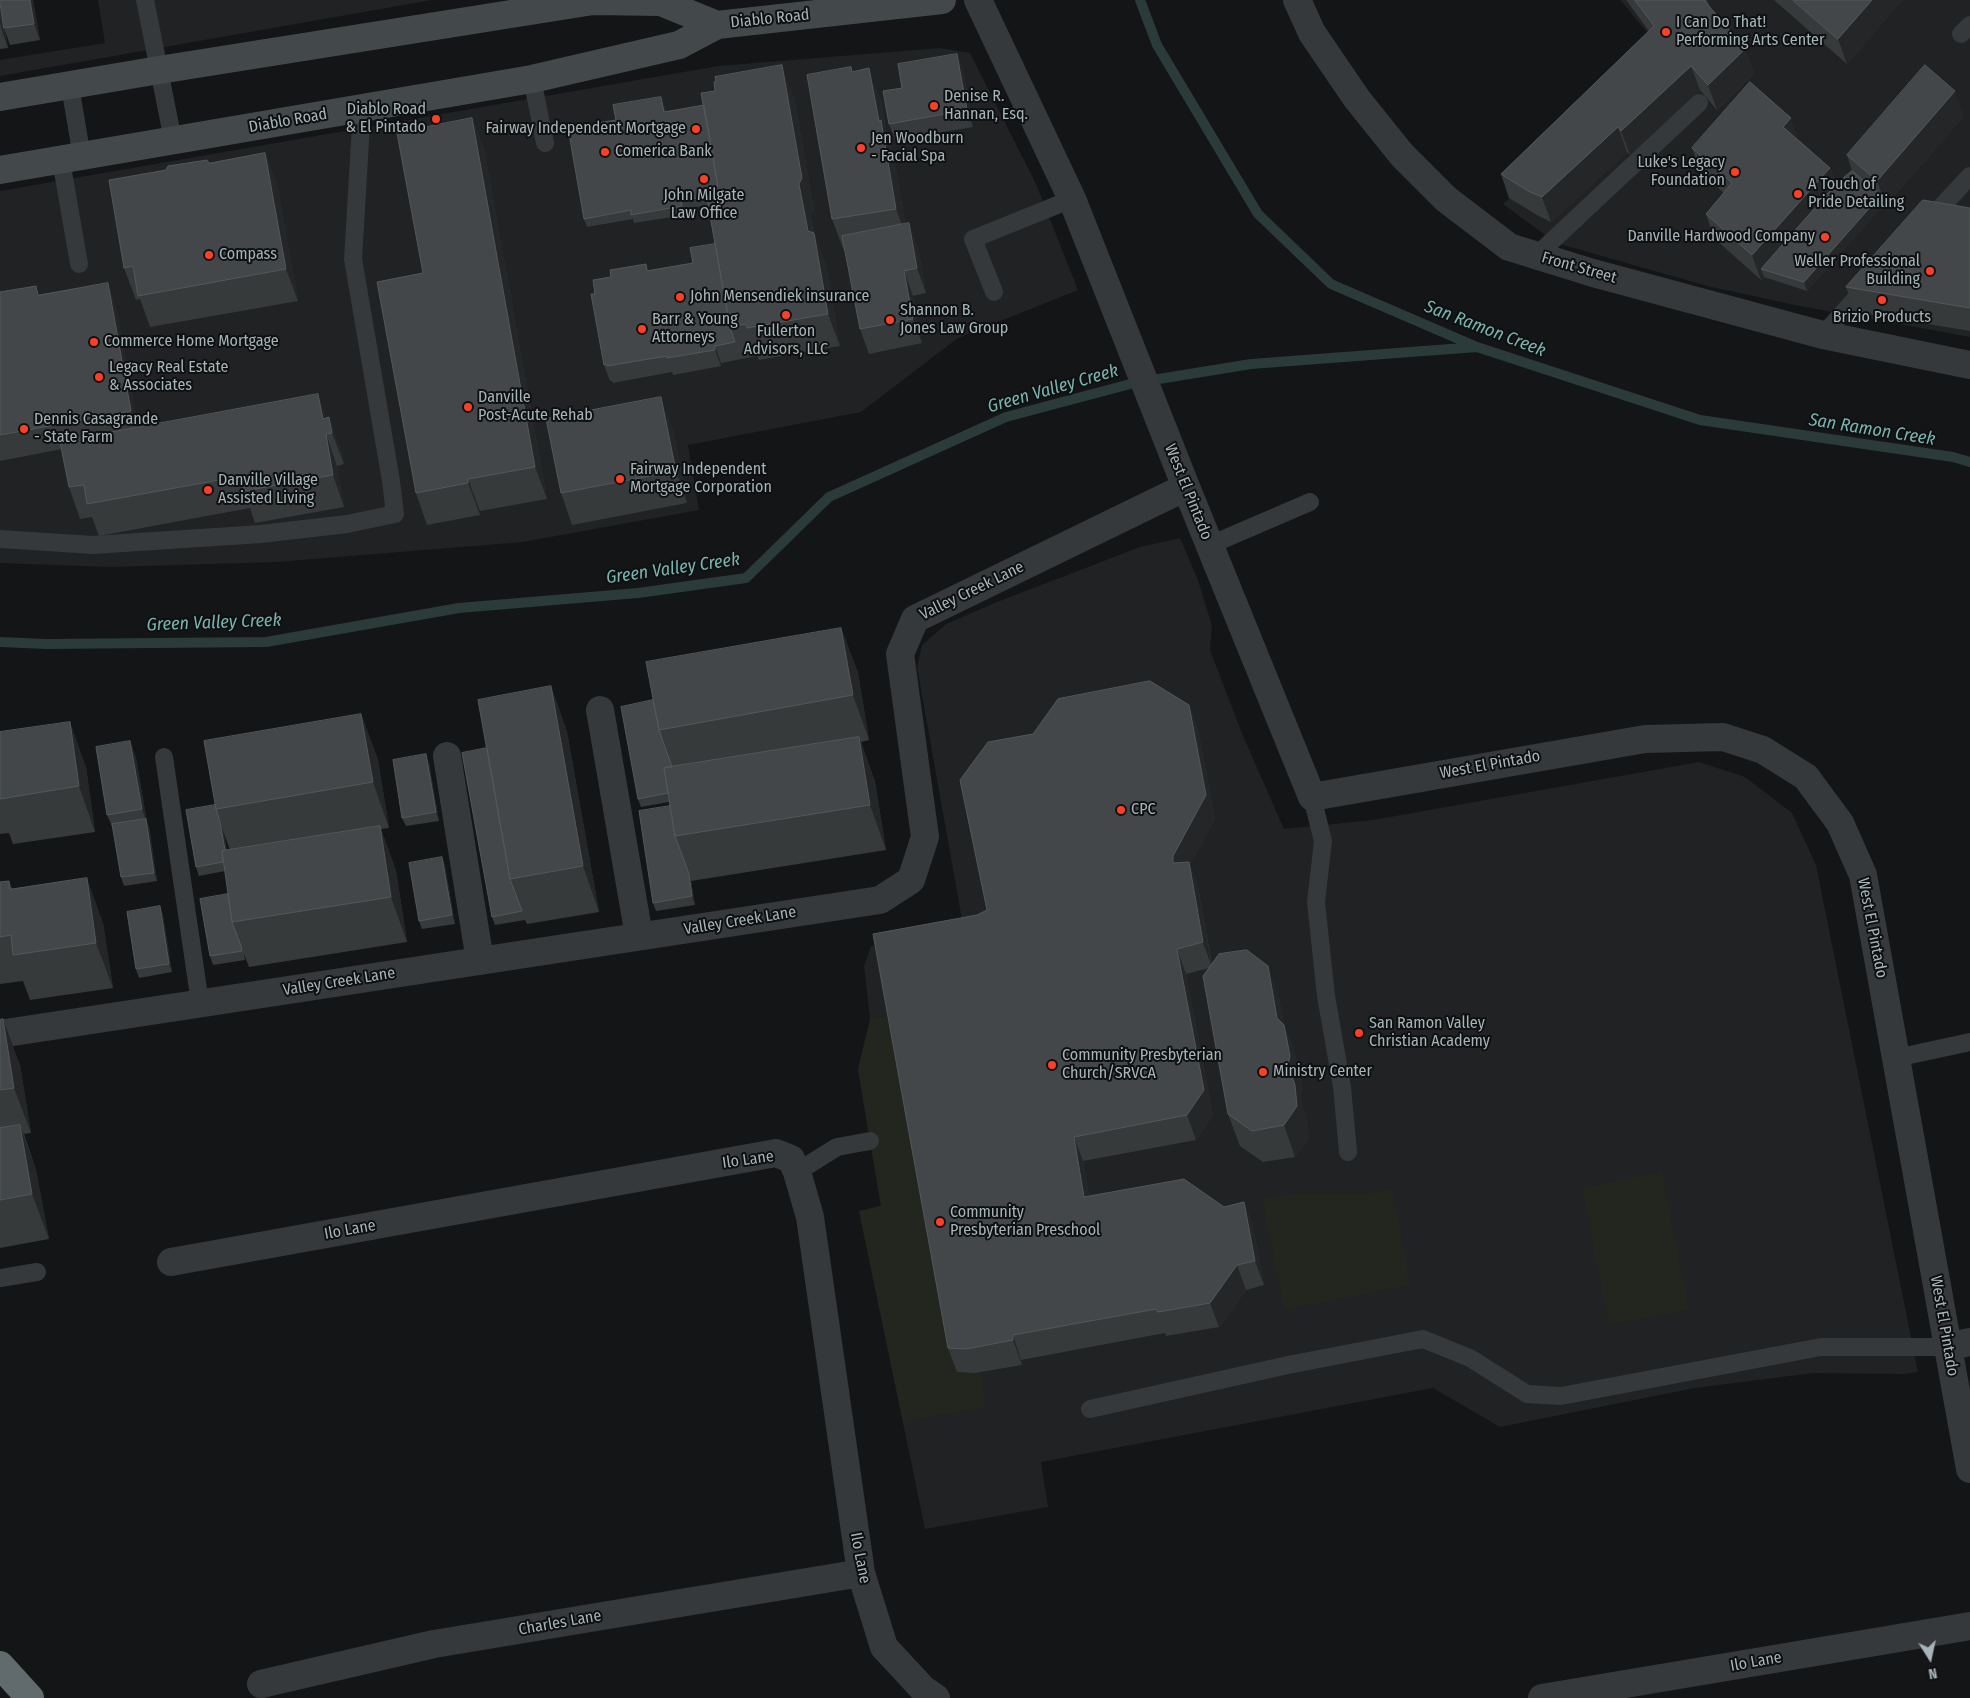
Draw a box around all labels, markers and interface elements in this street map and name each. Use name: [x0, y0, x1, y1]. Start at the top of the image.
street label: Diablo Road: [730, 5, 810, 33]
place label: I Can Do That! Performing Arts Center: [1676, 13, 1825, 51]
marker: I Can Do That! Performing Arts Center: [1660, 26, 1672, 38]
place label: Denise R. Hannan, Esq.: [944, 87, 1028, 125]
place label: Diablo Road & El Pintado: [345, 100, 426, 138]
marker: Denise R. Hannan, Esq.: [928, 100, 940, 112]
street label: Diablo Road: [247, 105, 329, 137]
marker: Diablo Road & El Pintado: [430, 113, 442, 125]
place label: Fairway Independent Mortgage: [485, 119, 686, 139]
marker: Fairway Independent Mortgage: [690, 123, 702, 135]
place label: Jen Woodburn - Facial Spa: [871, 129, 964, 167]
place label: Comerica Bank: [615, 142, 712, 162]
marker: Jen Woodburn - Facial Spa: [855, 142, 867, 154]
marker: Comerica Bank: [599, 146, 611, 158]
place label: Luke's Legacy Foundation: [1637, 153, 1725, 191]
marker: Luke's Legacy Foundation: [1729, 166, 1741, 178]
marker: John Milgate Law Office: [698, 173, 710, 185]
place label: A Touch of Pride Detailing: [1808, 175, 1904, 213]
place label: John Milgate Law Office: [664, 186, 744, 224]
marker: A Touch of Pride Detailing: [1792, 188, 1804, 200]
place label: Danville Hardwood Company: [1627, 227, 1815, 247]
marker: Danville Hardwood Company: [1819, 231, 1831, 243]
place label: Compass: [219, 245, 277, 265]
street label: Front Street: [1539, 248, 1619, 288]
marker: Compass: [203, 249, 215, 261]
place label: Weller Professional Building: [1794, 252, 1920, 290]
marker: Weller Professional Building: [1924, 265, 1936, 277]
place label: John Mensendiek insurance: [690, 287, 869, 307]
marker: John Mensendiek insurance: [674, 291, 686, 303]
marker: Brizio Products: [1876, 294, 1888, 306]
water label: San Ramon Creek: [1422, 296, 1548, 362]
place label: Shannon B. Jones Law Group: [900, 301, 1008, 339]
place label: Brizio Products: [1833, 308, 1931, 328]
marker: Fullerton Advisors, LLC: [780, 309, 792, 321]
place label: Barr & Young Attorneys: [652, 310, 738, 348]
marker: Shannon B. Jones Law Group: [884, 314, 896, 326]
place label: Fullerton Advisors, LLC: [744, 322, 828, 360]
marker: Barr & Young Attorneys: [636, 323, 648, 335]
place label: Commerce Home Mortgage: [104, 332, 279, 352]
marker: Commerce Home Mortgage: [88, 336, 100, 348]
place label: Legacy Real Estate & Associates: [109, 358, 228, 396]
water label: Green Valley Creek: [985, 360, 1121, 418]
marker: Legacy Real Estate & Associates: [93, 371, 105, 383]
place label: Danville Post-Acute Rehab: [478, 388, 593, 426]
marker: Danville Post-Acute Rehab: [462, 401, 474, 413]
water label: San Ramon Creek: [1807, 409, 1937, 451]
place label: Dennis Casagrande - State Farm: [34, 410, 158, 448]
marker: Dennis Casagrande - State Farm: [18, 423, 30, 435]
street label: West El Pintado: [1160, 441, 1216, 543]
place label: Fairway Independent Mortgage Corporation: [630, 460, 772, 498]
place label: Danville Village Assisted Living: [218, 471, 318, 509]
marker: Fairway Independent Mortgage Corporation: [614, 473, 626, 485]
marker: Danville Village Assisted Living: [202, 484, 214, 496]
water label: Green Valley Creek: [605, 549, 741, 589]
street label: Valley Creek Lane: [917, 557, 1027, 625]
water label: Green Valley Creek: [146, 610, 282, 636]
street label: West El Pintado: [1438, 747, 1542, 783]
place label: CPC: [1131, 800, 1156, 820]
marker: CPC: [1115, 804, 1127, 816]
street label: West El Pintado: [1853, 876, 1891, 980]
street label: Valley Creek Lane: [682, 903, 798, 939]
street label: Valley Creek Lane: [281, 964, 397, 1000]
place label: San Ramon Valley Christian Academy: [1369, 1014, 1490, 1052]
marker: San Ramon Valley Christian Academy: [1353, 1027, 1365, 1039]
place label: Community Presbyterian Church/SRVCA: [1062, 1046, 1222, 1084]
marker: Community Presbyterian Church/SRVCA: [1046, 1059, 1058, 1071]
place label: Ministry Center: [1273, 1062, 1372, 1082]
marker: Ministry Center: [1257, 1066, 1269, 1078]
street label: Ilo Lane: [721, 1147, 775, 1173]
place label: Community Presbyterian Preschool: [950, 1203, 1100, 1241]
street label: Ilo Lane: [323, 1216, 377, 1244]
marker: Community Presbyterian Preschool: [934, 1216, 946, 1228]
street label: West El Pintado: [1926, 1274, 1962, 1378]
street label: Ilo Lane: [846, 1531, 874, 1585]
street label: Charles Lane: [517, 1606, 603, 1640]
north arrow: [1905, 1633, 1955, 1683]
street label: Ilo Lane: [1729, 1648, 1783, 1676]
text: N: [1927, 1664, 1938, 1682]

